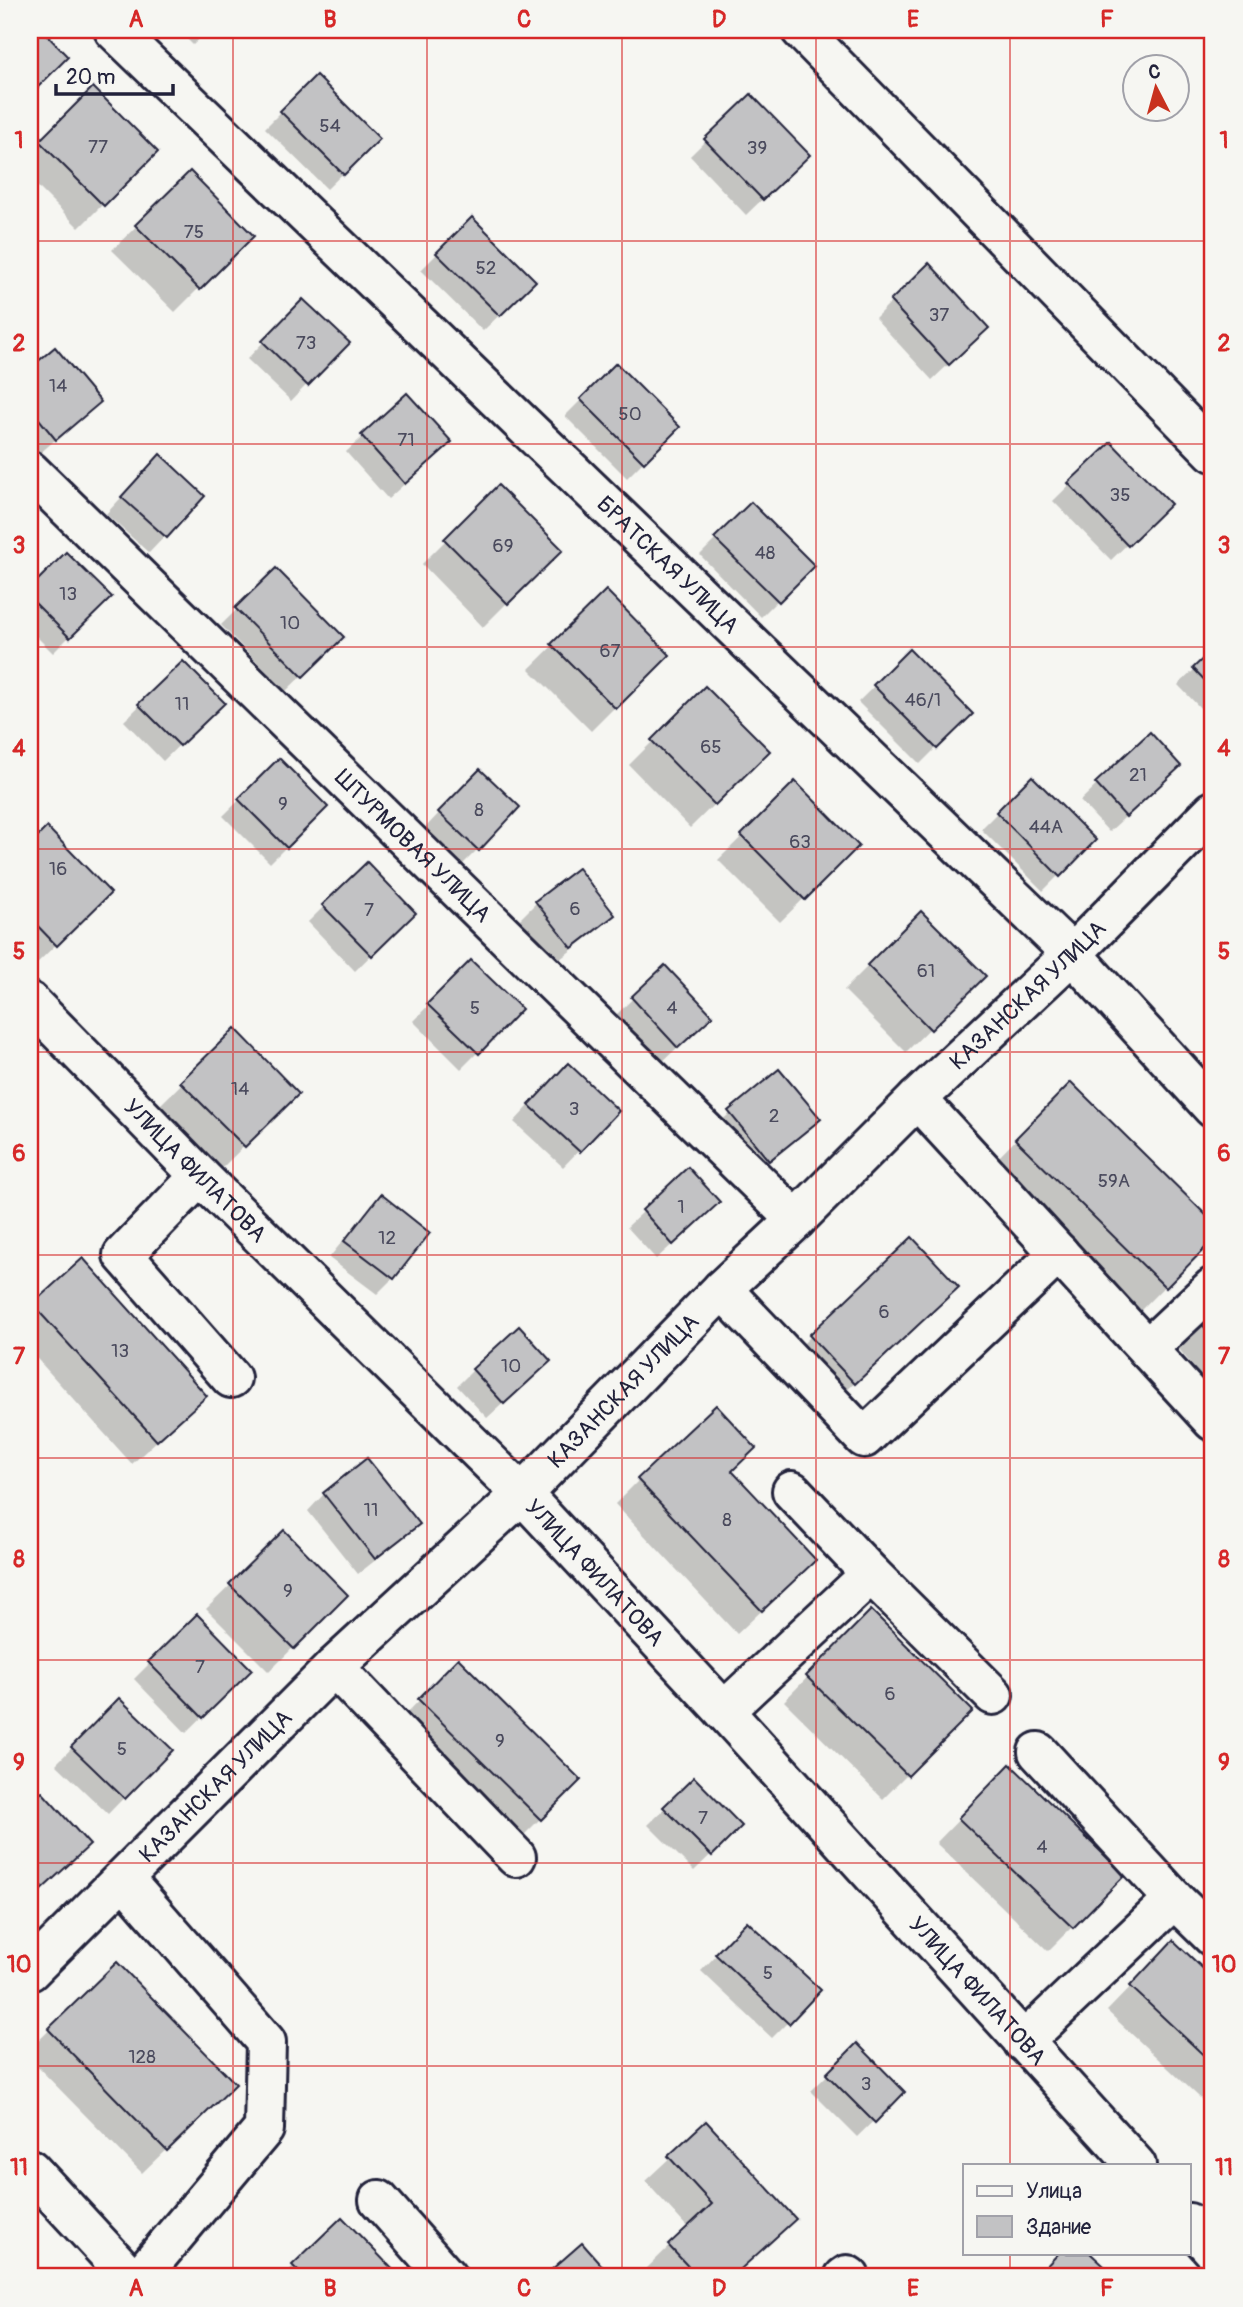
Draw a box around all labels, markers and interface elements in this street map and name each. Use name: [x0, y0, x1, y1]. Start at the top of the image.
text: A: [129, 5, 144, 34]
text: B: [323, 5, 337, 34]
text: C: [517, 5, 531, 34]
text: D: [712, 5, 726, 34]
text: E: [907, 5, 919, 34]
text: F: [1100, 5, 1114, 34]
scale bar: [56, 52, 173, 96]
north arrow: [1120, 52, 1190, 122]
text: С: [1147, 60, 1162, 85]
text: 20 m: [66, 64, 115, 91]
house number: 54: [319, 114, 341, 138]
text: 1: [15, 126, 24, 155]
text: 1: [1220, 126, 1229, 155]
house number: 77: [88, 135, 108, 159]
house number: 39: [747, 136, 767, 160]
house number: 75: [184, 220, 204, 244]
house number: 52: [476, 256, 496, 280]
house number: 37: [929, 303, 949, 327]
text: 2: [13, 329, 26, 358]
text: 2: [1218, 329, 1231, 358]
house number: 73: [296, 331, 316, 355]
house number: 14: [49, 374, 67, 398]
house number: 50: [618, 402, 642, 426]
house number: 71: [397, 428, 415, 452]
house number: 35: [1110, 483, 1130, 507]
street label: БРАТСКАЯ УЛИЦА: [591, 490, 745, 640]
text: 3: [13, 531, 25, 560]
text: 3: [1218, 531, 1230, 560]
house number: 69: [493, 534, 513, 558]
house number: 48: [755, 541, 775, 565]
house number: 13: [59, 582, 77, 606]
house number: 10: [280, 611, 300, 635]
house number: 67: [600, 639, 620, 663]
house number: 46/1: [905, 688, 941, 712]
house number: 11: [175, 692, 189, 716]
text: 4: [12, 734, 26, 763]
text: 4: [1217, 734, 1231, 763]
house number: 65: [700, 735, 722, 759]
street label: ШТУРМОВАЯ УЛИЦА: [329, 763, 497, 929]
house number: 21: [1129, 763, 1147, 787]
house number: 9: [278, 792, 288, 816]
house number: 8: [474, 798, 484, 822]
house number: 44А: [1029, 815, 1063, 839]
house number: 63: [789, 830, 811, 854]
house number: 16: [49, 857, 67, 881]
house number: 6: [569, 897, 581, 921]
house number: 7: [364, 898, 374, 922]
street label: КАЗАНСКАЯ УЛИЦА: [944, 914, 1112, 1076]
text: 5: [13, 937, 25, 966]
text: 5: [1218, 937, 1230, 966]
house number: 61: [917, 959, 935, 983]
house number: 5: [470, 996, 480, 1020]
house number: 4: [666, 996, 678, 1020]
house number: 14: [231, 1077, 249, 1101]
street label: УЛИЦА ФИЛАТОВА: [117, 1093, 273, 1249]
house number: 3: [569, 1097, 579, 1121]
house number: 2: [769, 1104, 779, 1128]
text: 6: [12, 1139, 26, 1168]
text: 6: [1217, 1139, 1231, 1168]
house number: 59А: [1098, 1169, 1130, 1193]
house number: 1: [677, 1195, 685, 1219]
house number: 12: [378, 1226, 396, 1250]
house number: 6: [878, 1300, 890, 1324]
street label: КАЗАНСКАЯ УЛИЦА: [541, 1307, 705, 1474]
house number: 13: [111, 1339, 129, 1363]
text: 7: [13, 1342, 26, 1371]
text: 7: [1218, 1342, 1231, 1371]
house number: 10: [501, 1354, 521, 1378]
street label: УЛИЦА ФИЛАТОВА: [519, 1493, 670, 1653]
house number: 11: [364, 1498, 378, 1522]
house number: 8: [722, 1508, 732, 1532]
text: 8: [13, 1545, 25, 1574]
text: 8: [1218, 1545, 1230, 1574]
house number: 9: [283, 1579, 293, 1603]
house number: 7: [195, 1655, 205, 1679]
house number: 6: [884, 1682, 896, 1706]
street label: КАЗАНСКАЯ УЛИЦА: [133, 1703, 298, 1869]
house number: 9: [495, 1729, 505, 1753]
house number: 5: [117, 1737, 127, 1761]
text: 9: [13, 1748, 25, 1777]
text: 9: [1218, 1748, 1230, 1777]
house number: 7: [698, 1806, 708, 1830]
house number: 4: [1036, 1835, 1048, 1859]
street label: УЛИЦА ФИЛАТОВА: [903, 1911, 1052, 2072]
text: 10: [7, 1950, 31, 1979]
text: 10: [1212, 1950, 1236, 1979]
house number: 5: [763, 1961, 773, 1985]
house number: 128: [128, 2045, 156, 2069]
house number: 3: [861, 2072, 871, 2096]
text: 11: [10, 2153, 28, 2182]
text: 11: [1215, 2153, 1233, 2182]
legend: [963, 2164, 1190, 2254]
text: Улица: [1026, 2178, 1082, 2205]
text: Здание: [1026, 2214, 1092, 2241]
text: A: [129, 2274, 144, 2303]
text: B: [323, 2274, 337, 2303]
text: C: [517, 2274, 531, 2303]
text: D: [712, 2274, 726, 2303]
text: E: [907, 2274, 919, 2303]
text: F: [1100, 2274, 1114, 2303]

